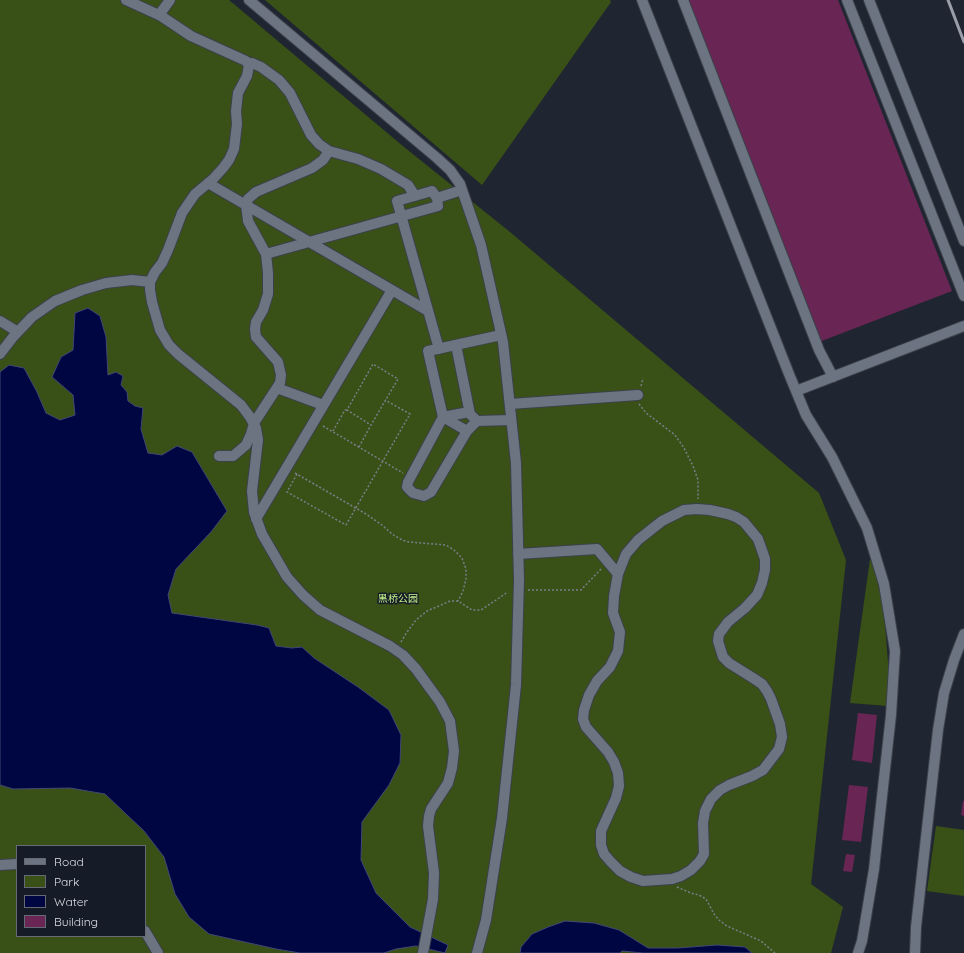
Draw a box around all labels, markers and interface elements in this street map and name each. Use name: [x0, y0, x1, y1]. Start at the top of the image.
park label: 黑桥公园: [378, 593, 418, 605]
legend: [16, 845, 146, 937]
text: Road: [54, 854, 84, 869]
text: Park: [54, 874, 79, 889]
text: Water: [54, 894, 88, 909]
text: Building: [54, 914, 98, 929]

